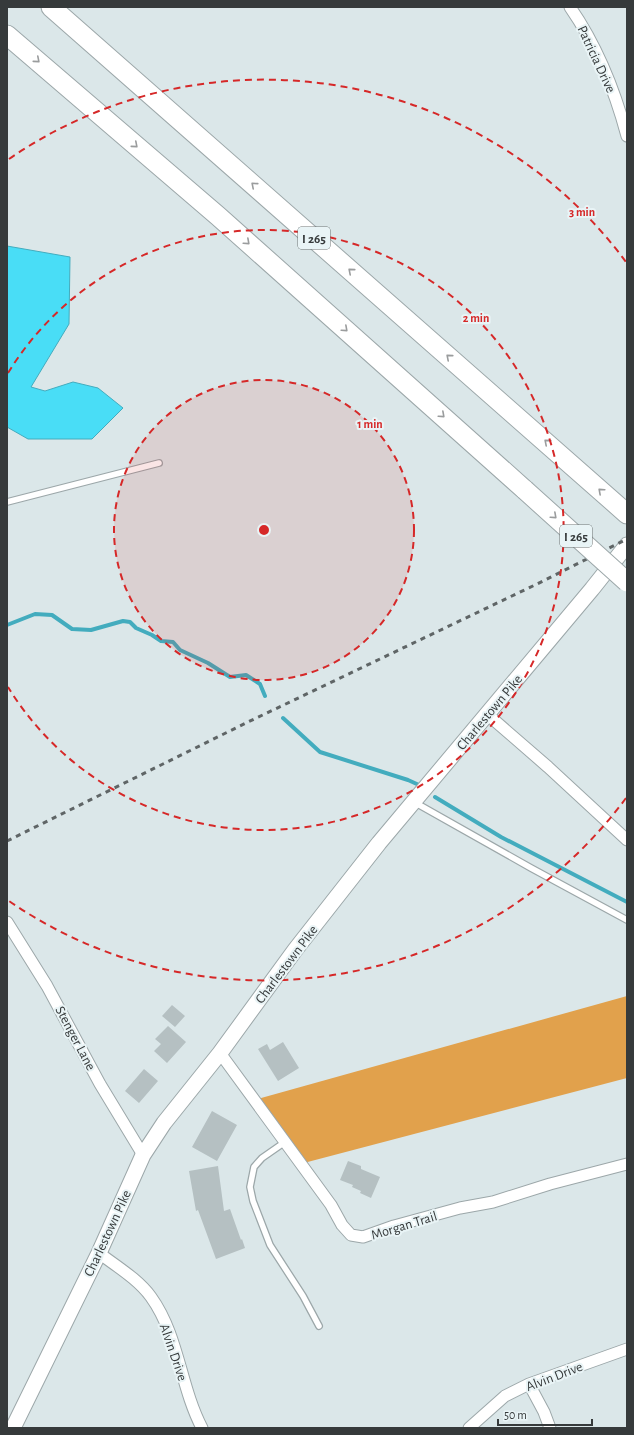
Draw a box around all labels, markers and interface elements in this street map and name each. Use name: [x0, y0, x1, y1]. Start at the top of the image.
street label: Patricia Drive: [574, 24, 618, 95]
one-way arrow: [32, 56, 39, 63]
one-way arrow: [130, 140, 138, 148]
one-way arrow: [251, 183, 258, 190]
text: 3 min: [569, 206, 595, 218]
road number: I 265: [298, 227, 330, 249]
one-way arrow: [243, 238, 250, 245]
one-way arrow: [349, 268, 356, 275]
text: 2 min: [463, 312, 489, 324]
one-way arrow: [340, 324, 347, 331]
one-way arrow: [446, 354, 454, 361]
one-way arrow: [437, 411, 444, 418]
text: 1 min: [357, 418, 383, 430]
one-way arrow: [544, 440, 551, 447]
one-way arrow: [599, 489, 606, 496]
one-way arrow: [549, 511, 557, 519]
centre of rings: [257, 523, 271, 537]
road number: I 265: [560, 525, 592, 547]
street label: Charlestown Pike: [454, 672, 525, 753]
street label: Charlestown Pike: [253, 923, 321, 1006]
street label: Stenger Lane: [52, 1004, 98, 1073]
street label: Charlestown Pike: [82, 1188, 134, 1279]
street label: Morgan Trail: [370, 1209, 439, 1243]
street label: Alvin Drive: [157, 1322, 189, 1383]
street label: Alvin Drive: [524, 1360, 585, 1394]
scale bar: [498, 1401, 592, 1427]
text: 50 m: [504, 1409, 527, 1421]

